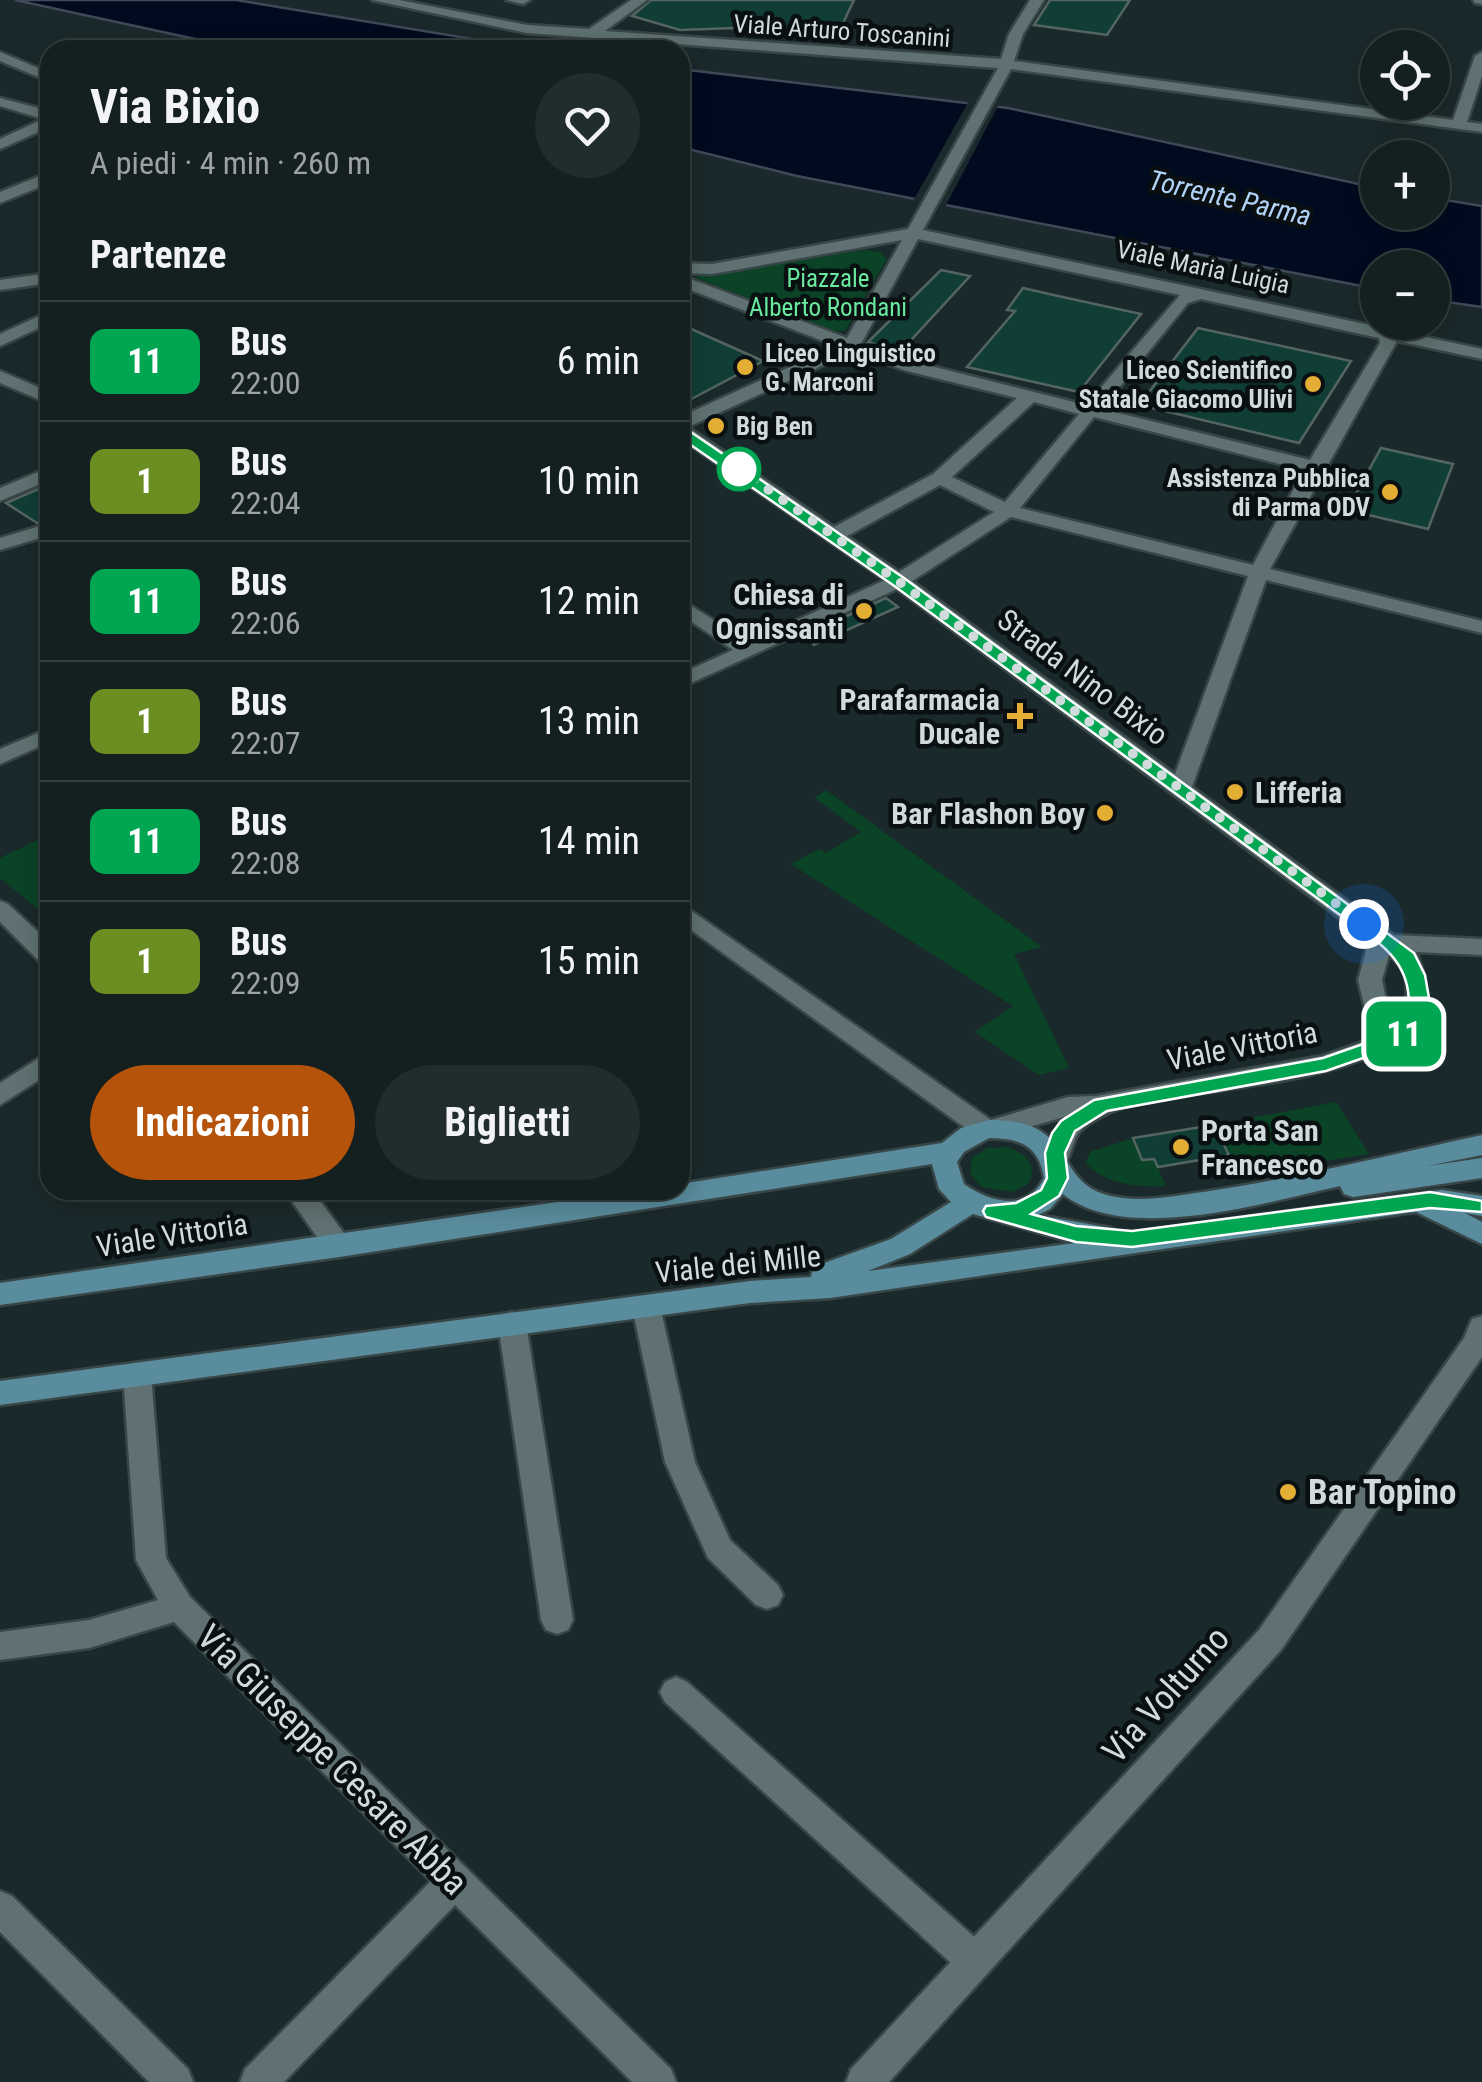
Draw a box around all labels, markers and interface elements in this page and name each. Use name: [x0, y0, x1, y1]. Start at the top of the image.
street label: Viale Arturo Toscanini: [733, 9, 951, 53]
map controls: [1360, 30, 1450, 340]
button: locate: [1360, 30, 1450, 120]
button: heart: [535, 73, 640, 178]
text: Via Bixio: [90, 78, 260, 135]
button: +: [1360, 140, 1450, 230]
text: A piedi · 4 min · 260 m: [90, 144, 371, 182]
water label: Torrente Parma: [1146, 163, 1314, 233]
text: Partenze: [90, 233, 226, 277]
street label: Viale Maria Luigia: [1114, 235, 1292, 299]
button: −: [1360, 250, 1450, 340]
park label: Piazzale Alberto Rondani: [749, 264, 907, 322]
text: Bus: [230, 320, 287, 364]
text: 6 min: [557, 339, 640, 383]
place label: Liceo Linguistico G. Marconi: [765, 339, 936, 397]
text: 11: [127, 341, 163, 382]
marker: Liceo Linguistico G. Marconi: [734, 356, 756, 378]
place label: Liceo Scientifico Statale Giacomo Ulivi: [1079, 356, 1293, 414]
text: 22:00: [230, 364, 301, 402]
marker: Liceo Scientifico Statale Giacomo Ulivi: [1302, 373, 1324, 395]
place label: Big Ben: [736, 412, 813, 441]
marker: Big Ben: [705, 415, 727, 437]
text: Bus: [230, 440, 287, 484]
unlabelled marker: [718, 448, 760, 490]
text: 10 min: [538, 459, 640, 503]
text: 1: [136, 461, 154, 502]
place label: Assistenza Pubblica di Parma ODV: [1167, 464, 1371, 522]
marker: Assistenza Pubblica di Parma ODV: [1379, 481, 1401, 503]
text: 22:04: [230, 484, 301, 522]
text: Bus: [230, 560, 287, 604]
place label: Chiesa di Ognissanti: [716, 577, 844, 646]
text: 12 min: [538, 579, 640, 623]
text: 11: [127, 581, 163, 622]
marker: Chiesa di Ognissanti: [853, 600, 875, 622]
street label: Strada Nino Bixio: [991, 602, 1175, 752]
text: 22:06: [230, 604, 301, 642]
text: Bus: [230, 680, 287, 724]
place label: Parafarmacia Ducale: [840, 682, 1000, 751]
text: 13 min: [538, 699, 640, 743]
text: 1: [136, 701, 154, 742]
marker: Parafarmacia Ducale: [1009, 705, 1031, 727]
text: 22:07: [230, 724, 301, 762]
place label: Lifferia: [1255, 775, 1342, 810]
marker: Lifferia: [1224, 781, 1246, 803]
place label: Bar Flashon Boy: [891, 796, 1086, 831]
text: Bus: [230, 800, 287, 844]
marker: Bar Flashon Boy: [1094, 802, 1116, 824]
text: 14 min: [538, 819, 640, 863]
text: 11: [127, 821, 163, 862]
text: 22:08: [230, 844, 301, 882]
your location: [1339, 899, 1389, 949]
text: Bus: [230, 920, 287, 964]
text: 15 min: [538, 939, 640, 983]
text: 1: [136, 941, 154, 982]
text: 22:09: [230, 964, 301, 1002]
line badge: 11: [1359, 1002, 1449, 1066]
street label: Viale Vittoria: [1164, 1014, 1320, 1078]
text: 11: [1386, 1014, 1422, 1055]
button: Indicazioni: [90, 1065, 355, 1180]
button: Biglietti: [375, 1065, 640, 1180]
place label: Porta San Francesco: [1201, 1113, 1324, 1182]
marker: Porta San Francesco: [1170, 1136, 1192, 1158]
street label: Viale Vittoria: [94, 1206, 250, 1264]
street label: Viale dei Mille: [654, 1238, 822, 1290]
place label: Bar Topino: [1308, 1472, 1456, 1513]
marker: Bar Topino: [1277, 1481, 1299, 1503]
street label: Via Giuseppe Cesare Abba: [189, 1617, 475, 1903]
street label: Via Volturno: [1094, 1618, 1238, 1772]

